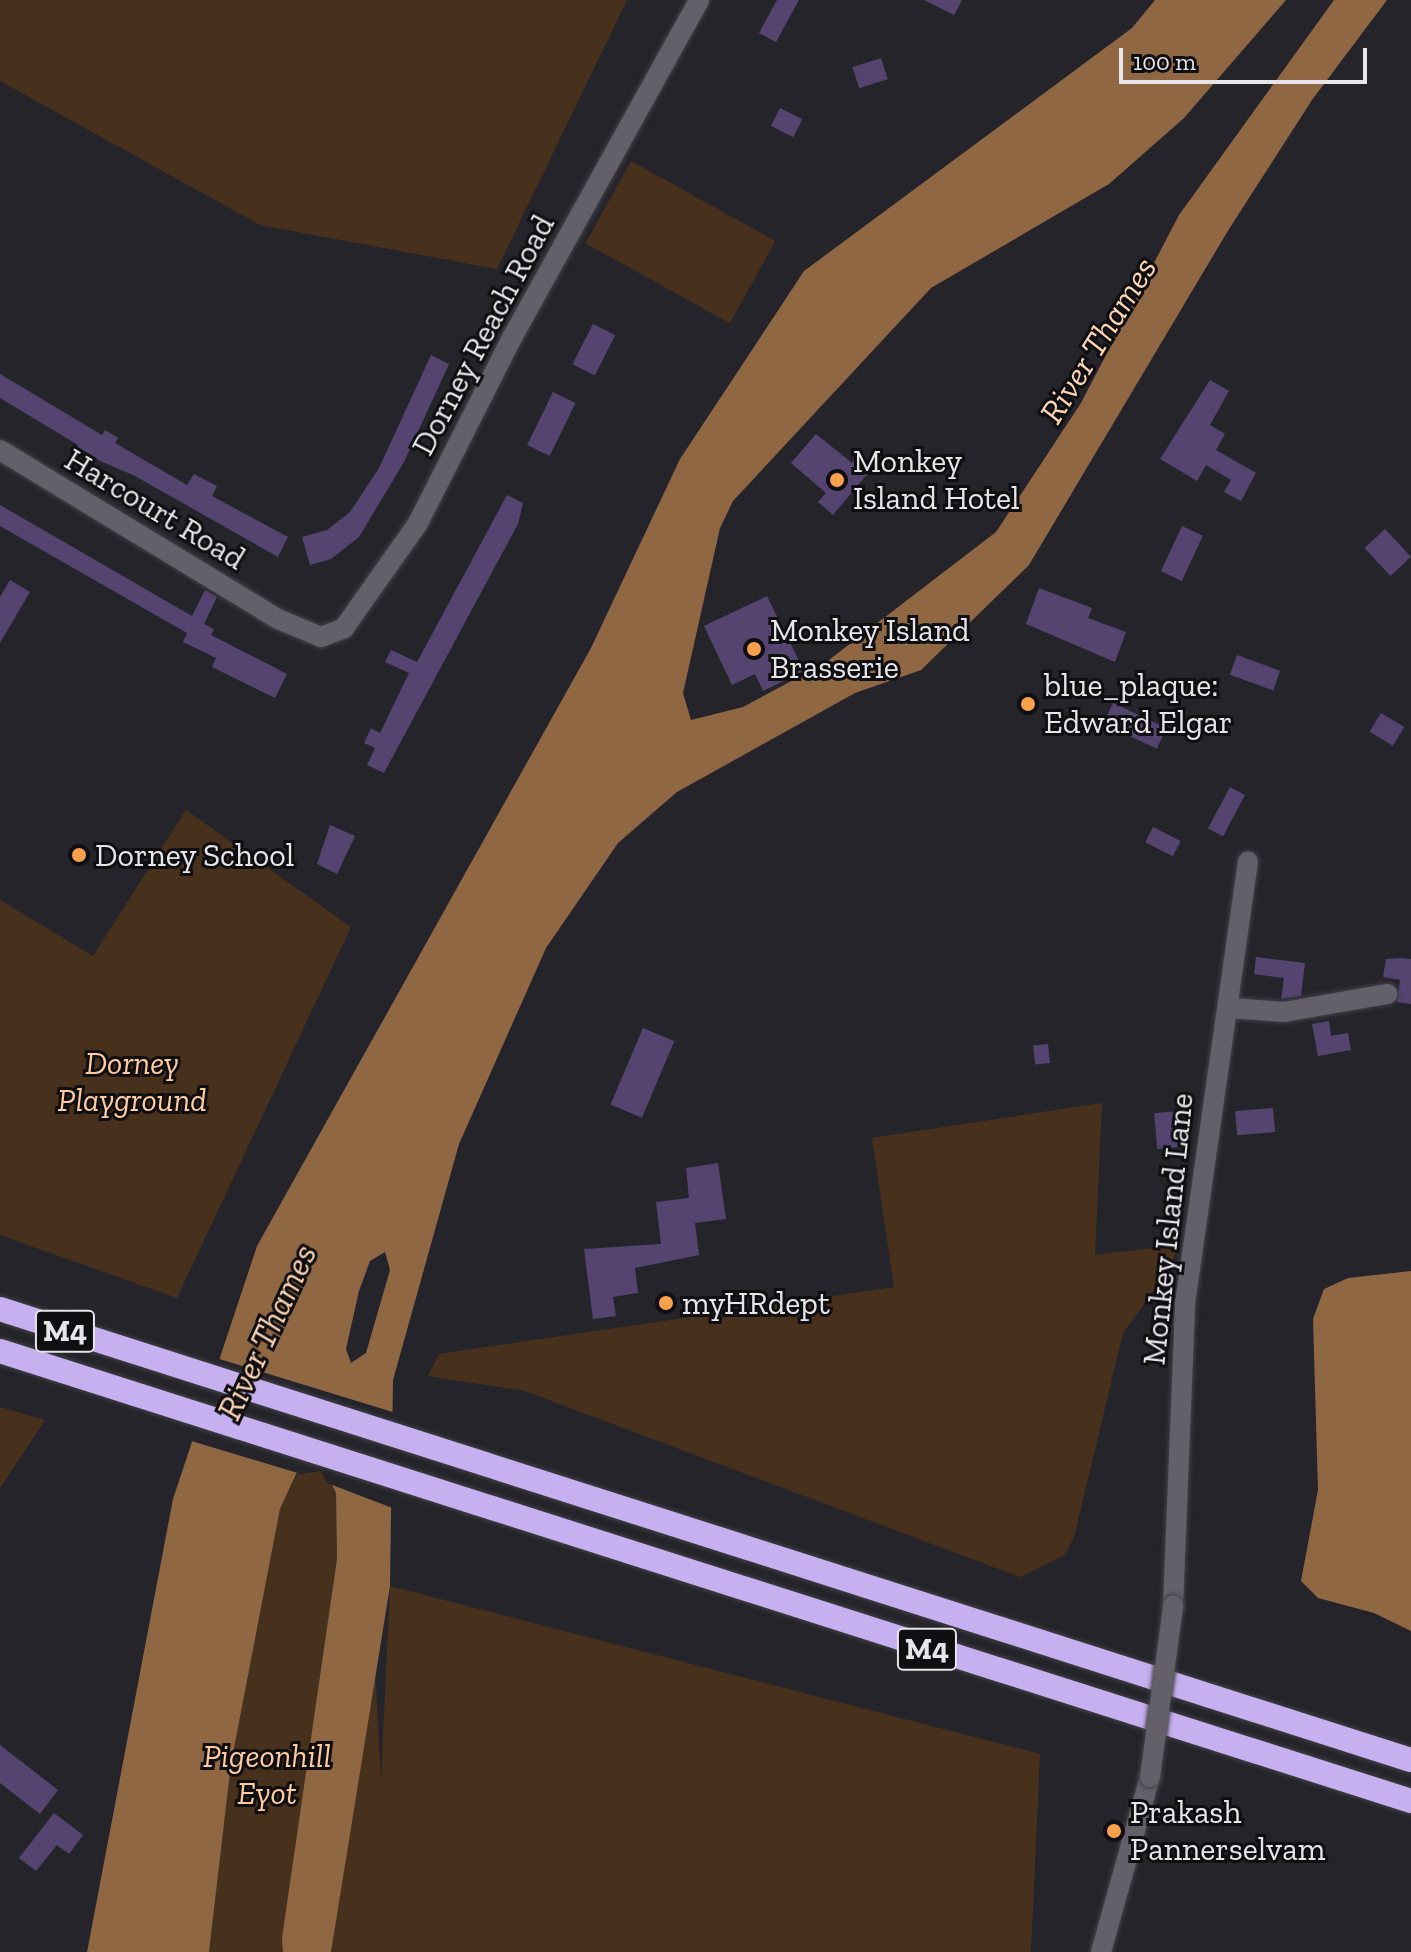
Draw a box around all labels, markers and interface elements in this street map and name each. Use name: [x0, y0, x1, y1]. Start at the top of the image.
scale bar: [1123, 32, 1371, 82]
text: 100 m: [1133, 47, 1196, 76]
street label: Dorney Reach Road: [403, 208, 563, 462]
water label: River Thames: [1031, 249, 1165, 431]
street label: Harcourt Road: [58, 440, 252, 578]
place label: Monkey Island Hotel: [853, 443, 1019, 518]
marker: Monkey Island Hotel: [828, 471, 846, 489]
place label: Monkey Island Brasserie: [770, 612, 970, 687]
marker: Monkey Island Brasserie: [745, 640, 763, 658]
place label: blue_plaque: Edward Elgar: [1044, 667, 1232, 742]
marker: blue_plaque: Edward Elgar: [1019, 695, 1037, 713]
place label: Dorney School: [95, 836, 295, 874]
marker: Dorney School: [70, 846, 88, 864]
park label: Dorney Playground: [57, 1045, 207, 1120]
street label: Monkey Island Lane: [1135, 1091, 1201, 1367]
water label: River Thames: [208, 1238, 326, 1426]
place label: myHRdept: [682, 1284, 830, 1322]
marker: myHRdept: [657, 1294, 675, 1312]
road number: M4: [33, 1305, 97, 1357]
road number: M4: [895, 1623, 959, 1675]
park label: Pigeonhill Eyot: [203, 1738, 331, 1813]
place label: Prakash Pannerselvam: [1130, 1794, 1325, 1869]
marker: Prakash Pannerselvam: [1105, 1822, 1123, 1840]

